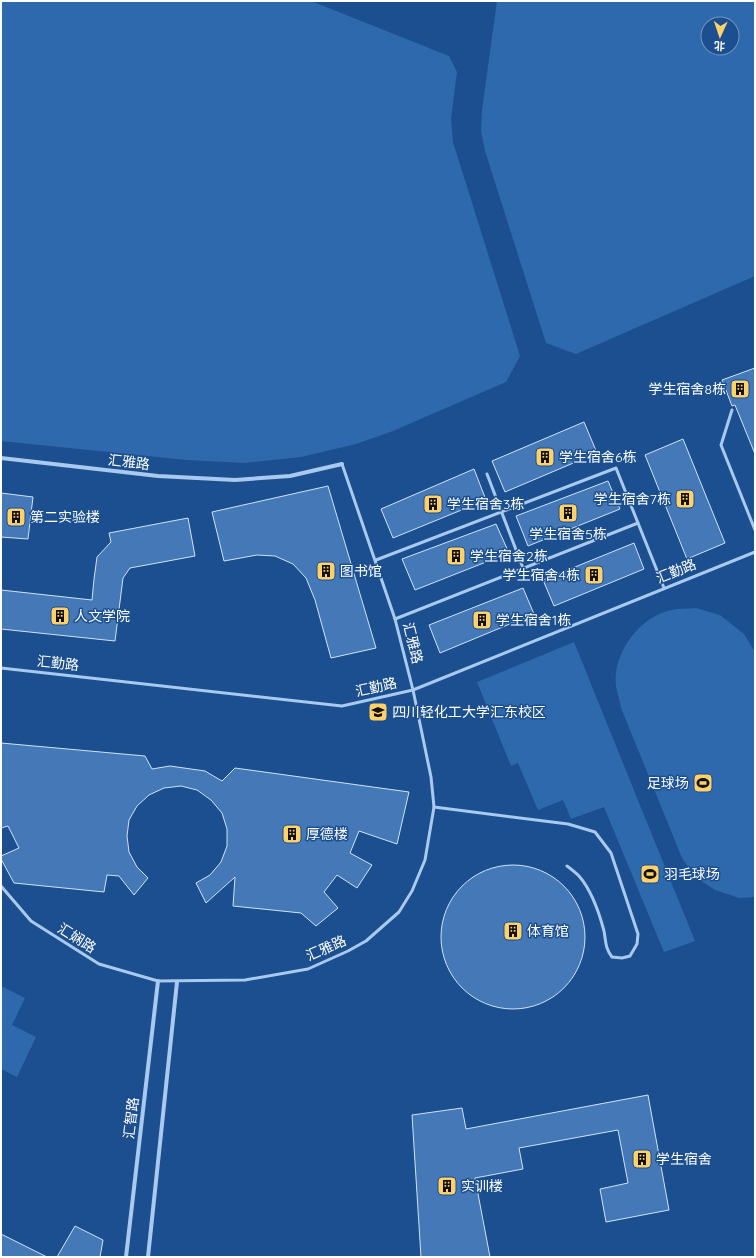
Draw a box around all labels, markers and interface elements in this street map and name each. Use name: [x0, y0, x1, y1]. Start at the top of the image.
north arrow: [700, 16, 740, 56]
text: 北: [714, 39, 725, 53]
building icon: 学生宿舍8栋: [729, 378, 751, 400]
place label: 学生宿舍8栋: [648, 380, 726, 398]
building icon: 学生宿舍6栋: [534, 446, 556, 468]
place label: 学生宿舍6栋: [559, 448, 637, 466]
street label: 汇雅路: [107, 451, 151, 473]
building icon: 学生宿舍7栋: [674, 488, 696, 510]
place label: 学生宿舍7栋: [594, 490, 671, 508]
building icon: 学生宿舍3栋: [422, 493, 444, 515]
place label: 学生宿舍3栋: [447, 495, 524, 513]
building icon: 学生宿舍5栋: [557, 502, 579, 524]
building icon: 第二实验楼: [5, 506, 27, 528]
place label: 第二实验楼: [30, 508, 100, 526]
place label: 学生宿舍5栋: [529, 525, 607, 543]
building icon: 学生宿舍2栋: [445, 545, 467, 567]
place label: 学生宿舍2栋: [470, 547, 548, 565]
street label: 汇勤路: [653, 555, 699, 587]
building icon: 图书馆: [315, 560, 337, 582]
place label: 图书馆: [340, 562, 382, 580]
building icon: 学生宿舍4栋: [583, 564, 605, 586]
place label: 学生宿舍4栋: [503, 566, 580, 584]
building icon: 人文学院: [49, 605, 71, 627]
place label: 人文学院: [74, 607, 130, 625]
building icon: 学生宿舍1栋: [471, 609, 493, 631]
place label: 学生宿舍1栋: [496, 611, 571, 629]
street label: 汇雅路: [399, 620, 427, 666]
street label: 汇勤路: [36, 652, 80, 674]
street label: 汇勤路: [354, 674, 398, 700]
school or university icon: 四川轻化工大学汇东校区: [367, 701, 389, 723]
place label: 四川轻化工大学汇东校区: [392, 703, 546, 721]
sports icon: 足球场: [692, 772, 714, 794]
place label: 足球场: [647, 774, 689, 792]
building icon: 厚德楼: [281, 823, 303, 845]
place label: 厚德楼: [306, 825, 348, 843]
sports icon: 羽毛球场: [639, 863, 661, 885]
place label: 羽毛球场: [664, 865, 720, 883]
street label: 汇娴路: [54, 919, 100, 957]
building icon: 体育馆: [502, 920, 524, 942]
place label: 体育馆: [527, 922, 569, 940]
street label: 汇雅路: [303, 931, 349, 965]
street label: 汇智路: [120, 1096, 142, 1140]
building icon: 学生宿舍: [631, 1148, 653, 1170]
place label: 学生宿舍: [656, 1150, 712, 1168]
building icon: 实训楼: [436, 1175, 458, 1197]
place label: 实训楼: [461, 1177, 503, 1195]

